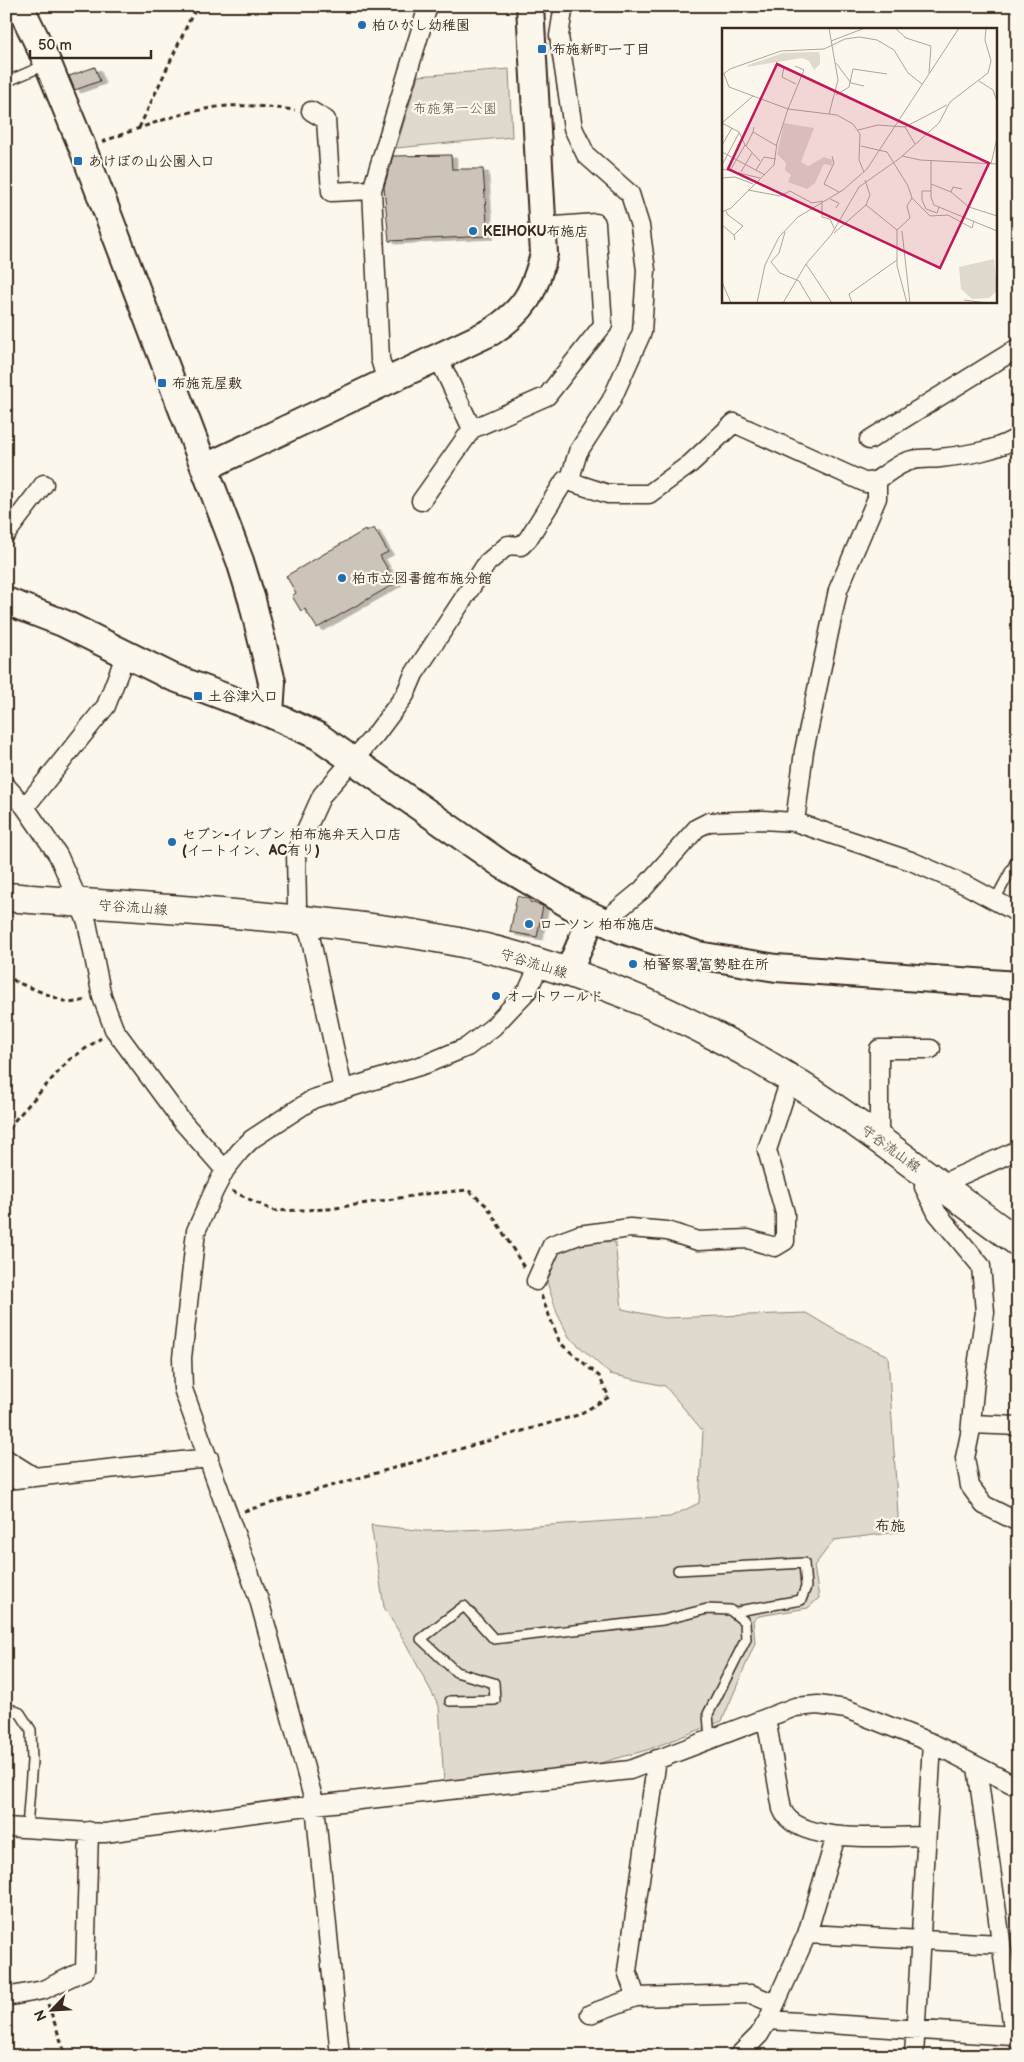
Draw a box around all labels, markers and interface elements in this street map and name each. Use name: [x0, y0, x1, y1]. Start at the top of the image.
place label: 柏ひがし幼稚園: [372, 17, 470, 34]
marker: 柏ひがし幼稚園: [356, 19, 368, 31]
scale bar: [30, 28, 151, 60]
inset map: [722, 28, 996, 302]
text: 50 m: [38, 36, 72, 55]
place label: 布施新町一丁目: [552, 41, 650, 58]
marker: 布施新町一丁目: [536, 43, 548, 55]
park label: 布施第一公園: [413, 100, 497, 117]
place label: あけぼの山公園入口: [88, 153, 214, 170]
marker: あけぼの山公園入口: [72, 155, 84, 167]
place label: KEIHOKU布施店: [483, 223, 589, 240]
marker: KEIHOKU布施店: [467, 225, 479, 237]
place label: 布施荒屋敷: [172, 375, 242, 392]
marker: 布施荒屋敷: [156, 377, 168, 389]
place label: 柏市立図書館布施分館: [352, 570, 492, 587]
marker: 柏市立図書館布施分館: [336, 572, 348, 584]
place label: 土谷津入口: [208, 688, 278, 705]
marker: 土谷津入口: [192, 690, 204, 702]
place label: セブン-イレブン 柏布施弁天入口店 (イートイン、AC有り): [182, 826, 402, 859]
marker: セブン-イレブン 柏布施弁天入口店 (イートイン、AC有り): [166, 836, 178, 848]
street label: 守谷流山線: [97, 897, 168, 918]
place label: ローソン 柏布施店: [539, 916, 655, 933]
marker: ローソン 柏布施店: [523, 918, 535, 930]
street label: 守谷流山線: [498, 945, 570, 982]
place label: 柏警察署富勢駐在所: [643, 956, 769, 973]
marker: 柏警察署富勢駐在所: [627, 958, 639, 970]
place label: オートワールド: [506, 988, 603, 1005]
marker: オートワールド: [490, 990, 502, 1002]
street label: 守谷流山線: [857, 1121, 924, 1176]
district label: 布施: [875, 1517, 905, 1536]
north arrow: [28, 1984, 78, 2034]
text: N: [31, 2007, 51, 2024]

